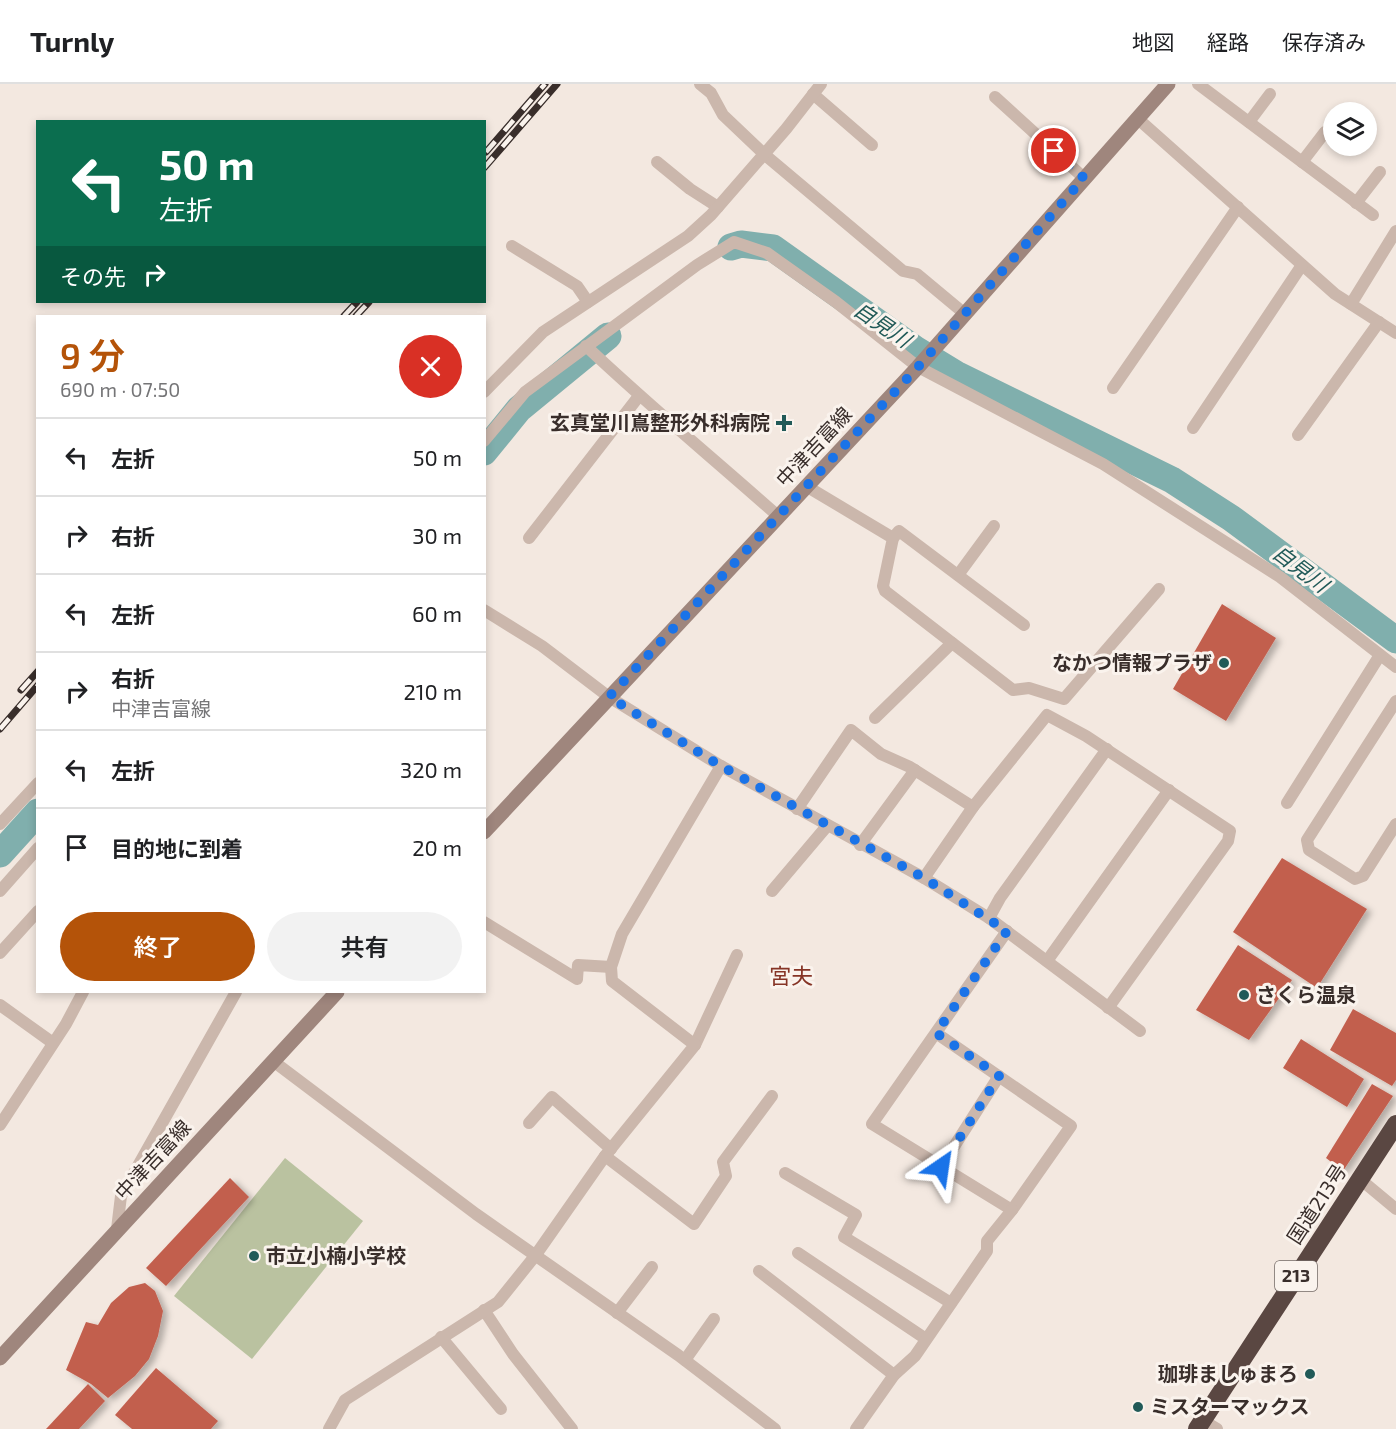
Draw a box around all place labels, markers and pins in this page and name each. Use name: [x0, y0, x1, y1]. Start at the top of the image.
pin: [1028, 125, 1079, 176]
place label: 玄真堂川嶌整形外科病院: [550, 410, 770, 434]
marker: 玄真堂川嶌整形外科病院: [775, 414, 793, 432]
place label: なかつ情報プラザ: [1052, 650, 1212, 674]
marker: なかつ情報プラザ: [1217, 656, 1231, 670]
place label: さくら温泉: [1256, 982, 1356, 1006]
marker: さくら温泉: [1237, 988, 1251, 1002]
place label: 市立小楠小学校: [266, 1243, 406, 1267]
marker: 市立小楠小学校: [247, 1249, 261, 1263]
place label: 珈琲ましゅまろ: [1158, 1361, 1298, 1385]
marker: 珈琲ましゅまろ: [1303, 1367, 1317, 1381]
place label: ミスターマックス: [1150, 1394, 1309, 1418]
marker: ミスターマックス: [1131, 1400, 1145, 1414]

